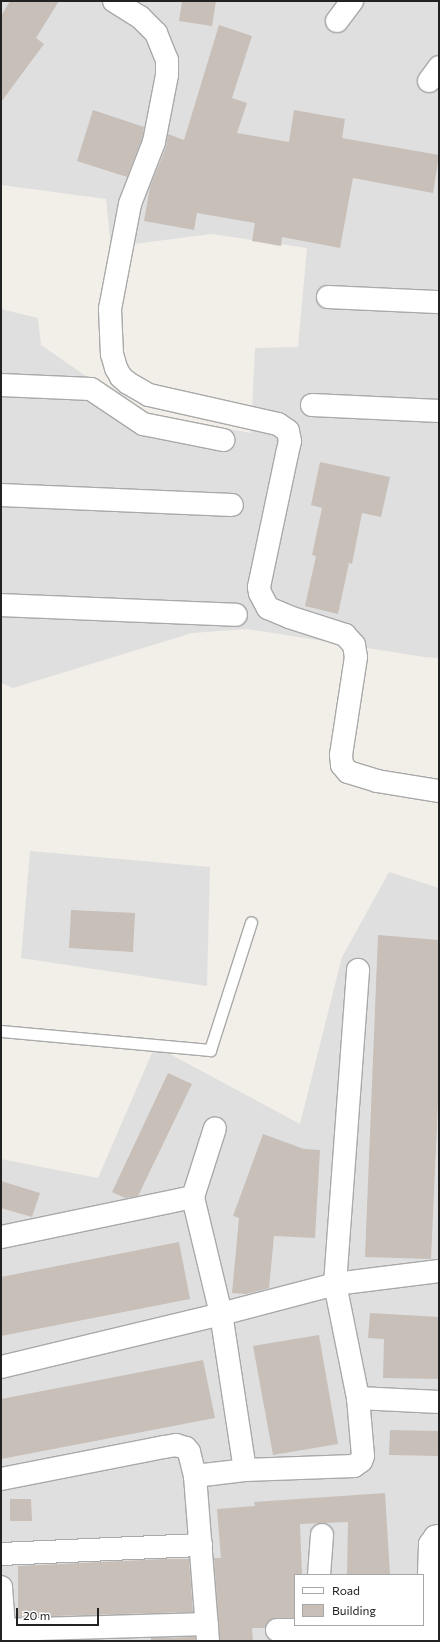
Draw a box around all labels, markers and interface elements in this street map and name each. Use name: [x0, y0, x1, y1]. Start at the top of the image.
legend: [294, 1574, 424, 1626]
text: Road: [332, 1583, 360, 1597]
scale bar: [18, 1600, 101, 1626]
text: Building: [332, 1603, 376, 1617]
text: 20 m: [23, 1608, 50, 1622]

